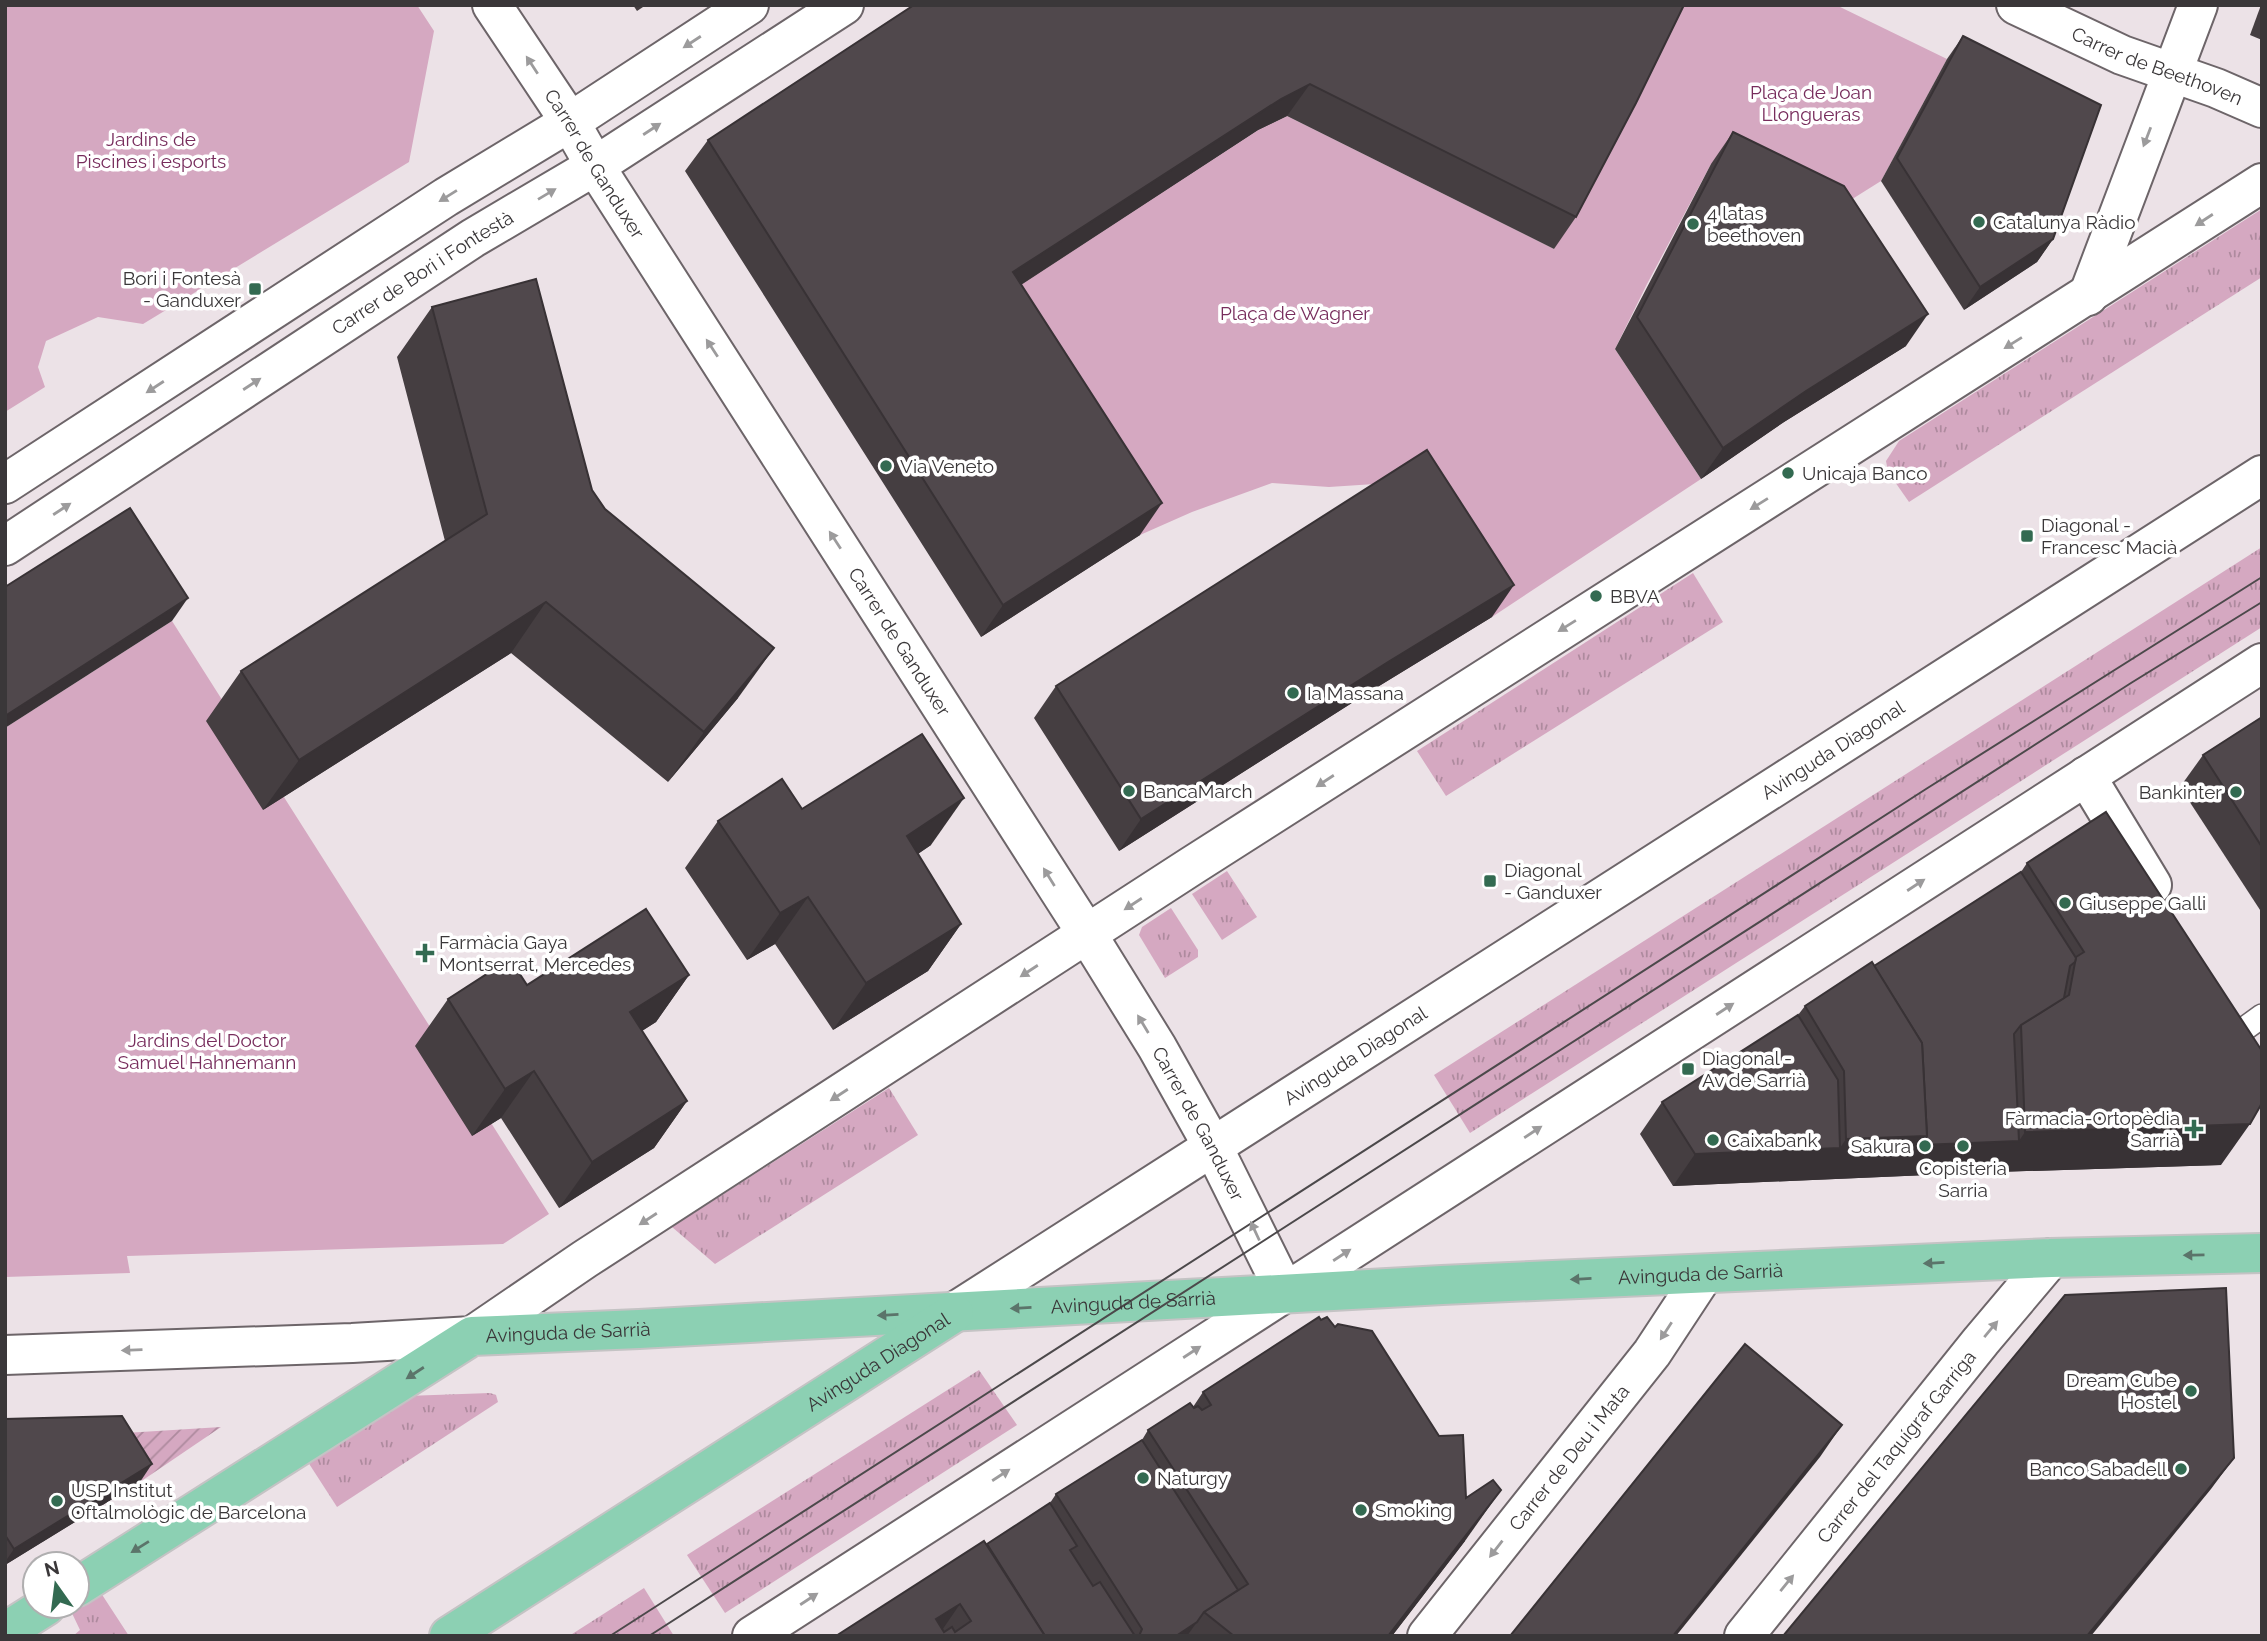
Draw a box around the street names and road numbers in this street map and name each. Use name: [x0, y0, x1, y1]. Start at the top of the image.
street label: Carrer de Beethoven: [2068, 22, 2246, 109]
street label: Carrer de Ganduxer: [540, 85, 650, 243]
street label: Carrer de Bori i Fontestà: [327, 206, 517, 339]
street label: Carrer de Ganduxer: [844, 563, 955, 720]
street label: Avinguda Diagonal: [1757, 695, 1909, 804]
street label: Avinguda Diagonal: [1280, 1001, 1432, 1109]
street label: Carrer de Ganduxer: [1148, 1043, 1249, 1204]
street label: Avinguda de Sarrià: [1617, 1259, 1783, 1288]
street label: Avinguda de Sarrià: [1050, 1286, 1216, 1317]
street label: Avinguda Diagonal: [802, 1307, 954, 1416]
street label: Avinguda de Sarrià: [485, 1317, 651, 1346]
street label: Carrer del Taquígraf Garriga: [1812, 1346, 1980, 1547]
street label: Carrer de Deu i Mata: [1504, 1380, 1634, 1535]

